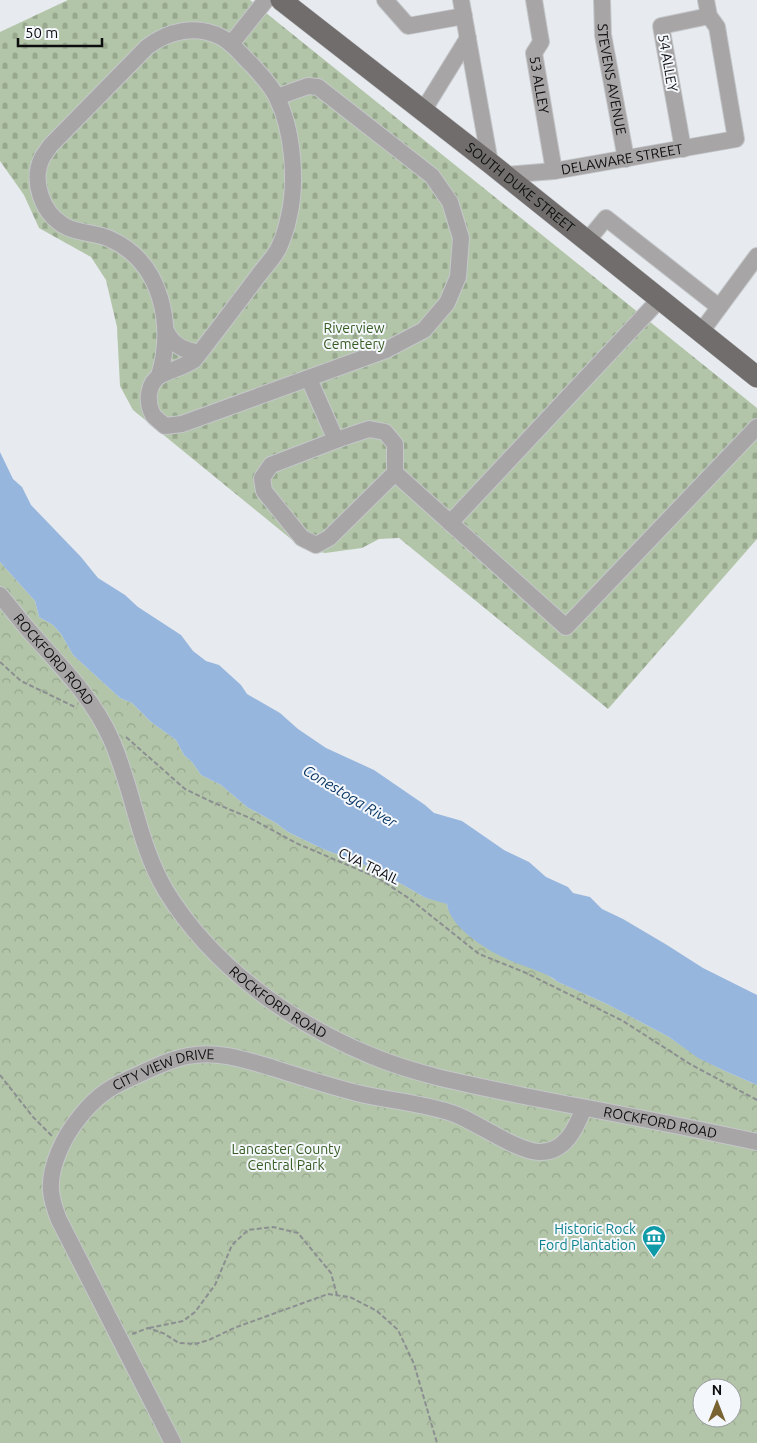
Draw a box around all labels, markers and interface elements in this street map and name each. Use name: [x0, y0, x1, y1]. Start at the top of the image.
scale bar: [18, 15, 101, 47]
street label: STEVENS AVENUE: [595, 23, 629, 136]
text: 50 m: [25, 24, 58, 41]
street label: 54 ALLEY: [655, 33, 681, 93]
street label: 53 ALLEY: [527, 55, 552, 115]
street label: SOUTH DUKE STREET: [463, 139, 578, 236]
street label: DELAWARE STREET: [560, 140, 684, 178]
park label: Riverview Cemetery: [323, 320, 385, 352]
street label: ROCKFORD ROAD: [10, 610, 97, 708]
water label: Conestoga River: [300, 761, 401, 831]
street label: CVA TRAIL: [336, 844, 402, 888]
street label: ROCKFORD ROAD: [226, 963, 330, 1042]
street label: CITY VIEW DRIVE: [110, 1046, 215, 1094]
street label: ROCKFORD ROAD: [602, 1103, 719, 1141]
park label: Lancaster County Central Park: [232, 1141, 341, 1173]
place label: Historic Rock Ford Plantation: [539, 1221, 636, 1253]
museum icon: Historic Rock Ford Plantation: [641, 1224, 667, 1258]
north arrow: [692, 1378, 742, 1428]
text: N: [712, 1382, 722, 1398]

